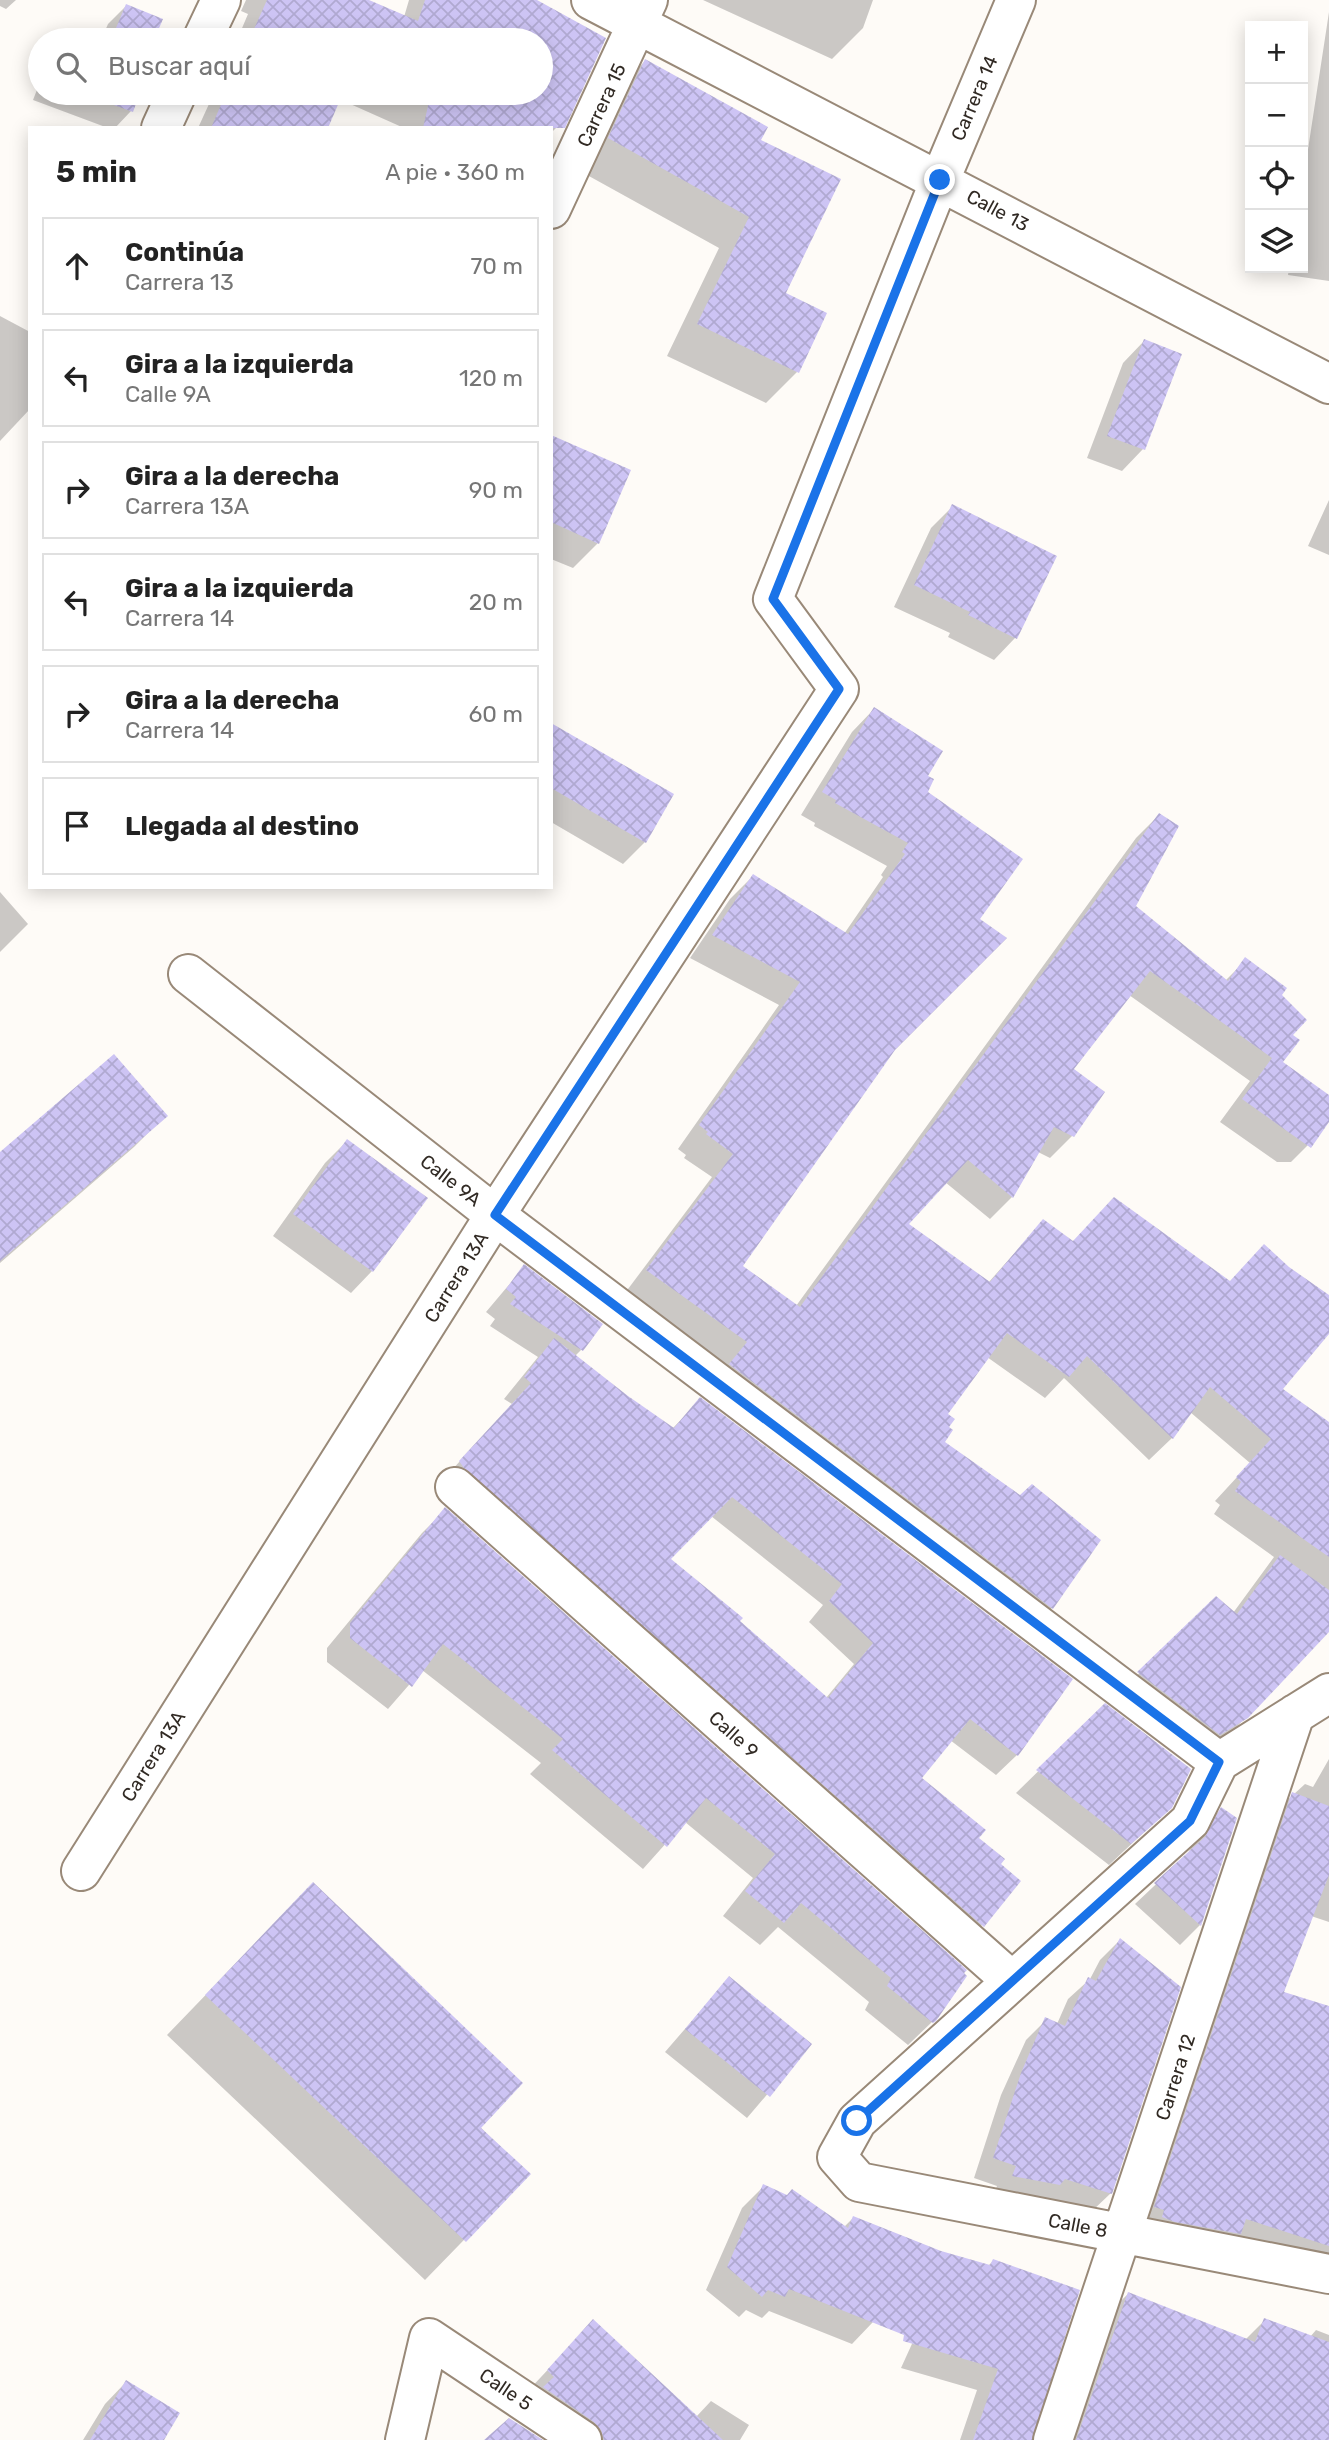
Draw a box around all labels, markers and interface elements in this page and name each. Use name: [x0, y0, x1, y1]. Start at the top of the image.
map controls: [1245, 21, 1308, 273]
button: +: [1245, 21, 1308, 84]
search box: [28, 28, 553, 105]
icon: search: [52, 48, 90, 86]
text: Buscar aquí: [108, 51, 250, 82]
street label: Carrera 14: [946, 52, 1003, 144]
street label: Carrera 15: [572, 60, 631, 151]
button: −: [1245, 84, 1308, 147]
button: locate: [1245, 147, 1308, 210]
text: 5 min: [56, 154, 137, 190]
text: A pie · 360 m: [385, 158, 525, 186]
route end: [924, 164, 955, 195]
street label: Calle 13: [963, 185, 1033, 236]
button: layers: [1245, 210, 1308, 273]
text: Continúa: [125, 237, 244, 268]
icon: ahead: [58, 247, 96, 285]
text: 70 m: [471, 252, 523, 280]
text: Carrera 13: [125, 268, 234, 296]
text: Gira a la izquierda: [125, 349, 354, 380]
icon: left: [58, 359, 96, 397]
text: 120 m: [459, 364, 523, 392]
text: Calle 9A: [125, 380, 211, 408]
text: Gira a la derecha: [125, 461, 339, 492]
icon: right: [58, 471, 96, 509]
text: 90 m: [469, 476, 523, 504]
text: Carrera 13A: [125, 492, 249, 520]
text: Gira a la izquierda: [125, 573, 354, 604]
icon: left: [58, 583, 96, 621]
text: 20 m: [469, 588, 523, 616]
text: Carrera 14: [125, 604, 234, 632]
text: Gira a la derecha: [125, 685, 339, 716]
icon: right: [58, 695, 96, 733]
text: 60 m: [468, 700, 523, 728]
text: Carrera 14: [125, 716, 234, 744]
icon: arrive: [58, 807, 96, 845]
text: Llegada al destino: [125, 811, 359, 842]
street label: Calle 9A: [416, 1149, 486, 1211]
street label: Carrera 13A: [420, 1227, 493, 1327]
street label: Carrera 13A: [117, 1706, 190, 1806]
street label: Calle 9: [704, 1706, 763, 1763]
street label: Carrera 12: [1151, 2031, 1200, 2123]
route start: [841, 2105, 872, 2136]
street label: Calle 8: [1046, 2209, 1109, 2242]
street label: Calle 5: [475, 2363, 537, 2415]

